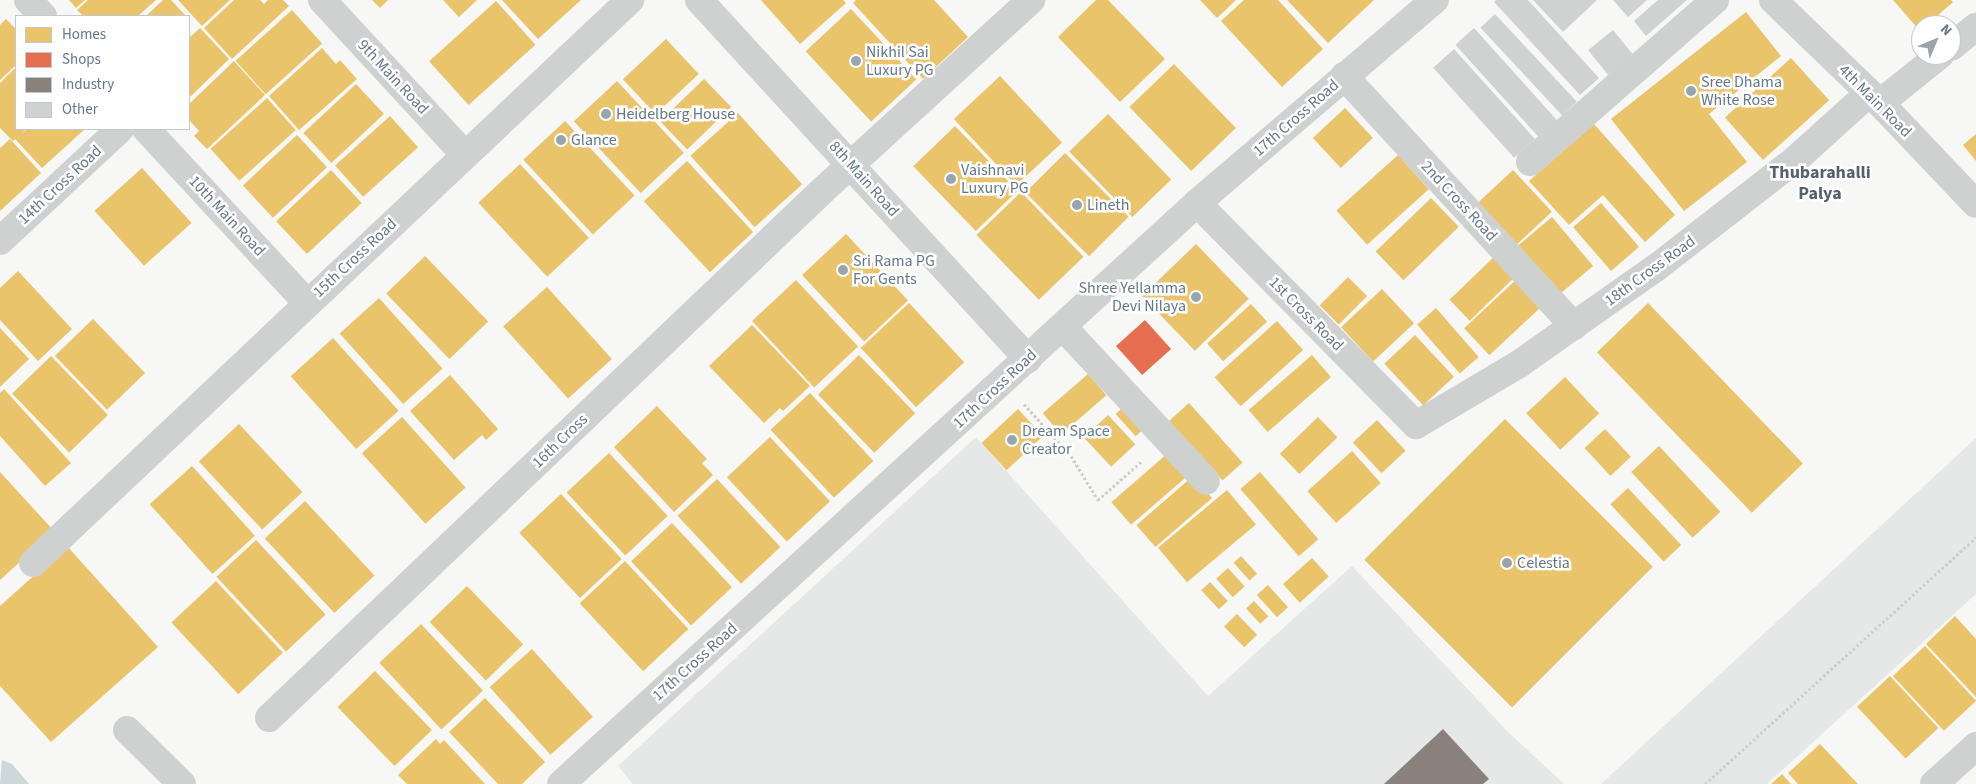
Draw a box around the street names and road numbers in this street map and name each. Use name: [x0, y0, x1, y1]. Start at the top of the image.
street label: 9th Main Road: [354, 36, 432, 118]
street label: 4th Main Road: [1835, 61, 1915, 141]
street label: 17th Cross Road: [1249, 76, 1343, 160]
street label: 8th Main Road: [825, 137, 903, 221]
street label: 14th Cross Road: [14, 141, 106, 229]
street label: 2nd Cross Road: [1417, 157, 1501, 245]
street label: 10th Main Road: [185, 172, 269, 260]
street label: 15th Cross Road: [309, 214, 401, 302]
street label: 18th Cross Road: [1601, 232, 1699, 310]
street label: 1st Cross Road: [1265, 273, 1347, 355]
street label: 17th Cross Road: [949, 345, 1041, 433]
street label: 16th Cross: [528, 410, 592, 472]
street label: 17th Cross Road: [649, 619, 741, 705]

